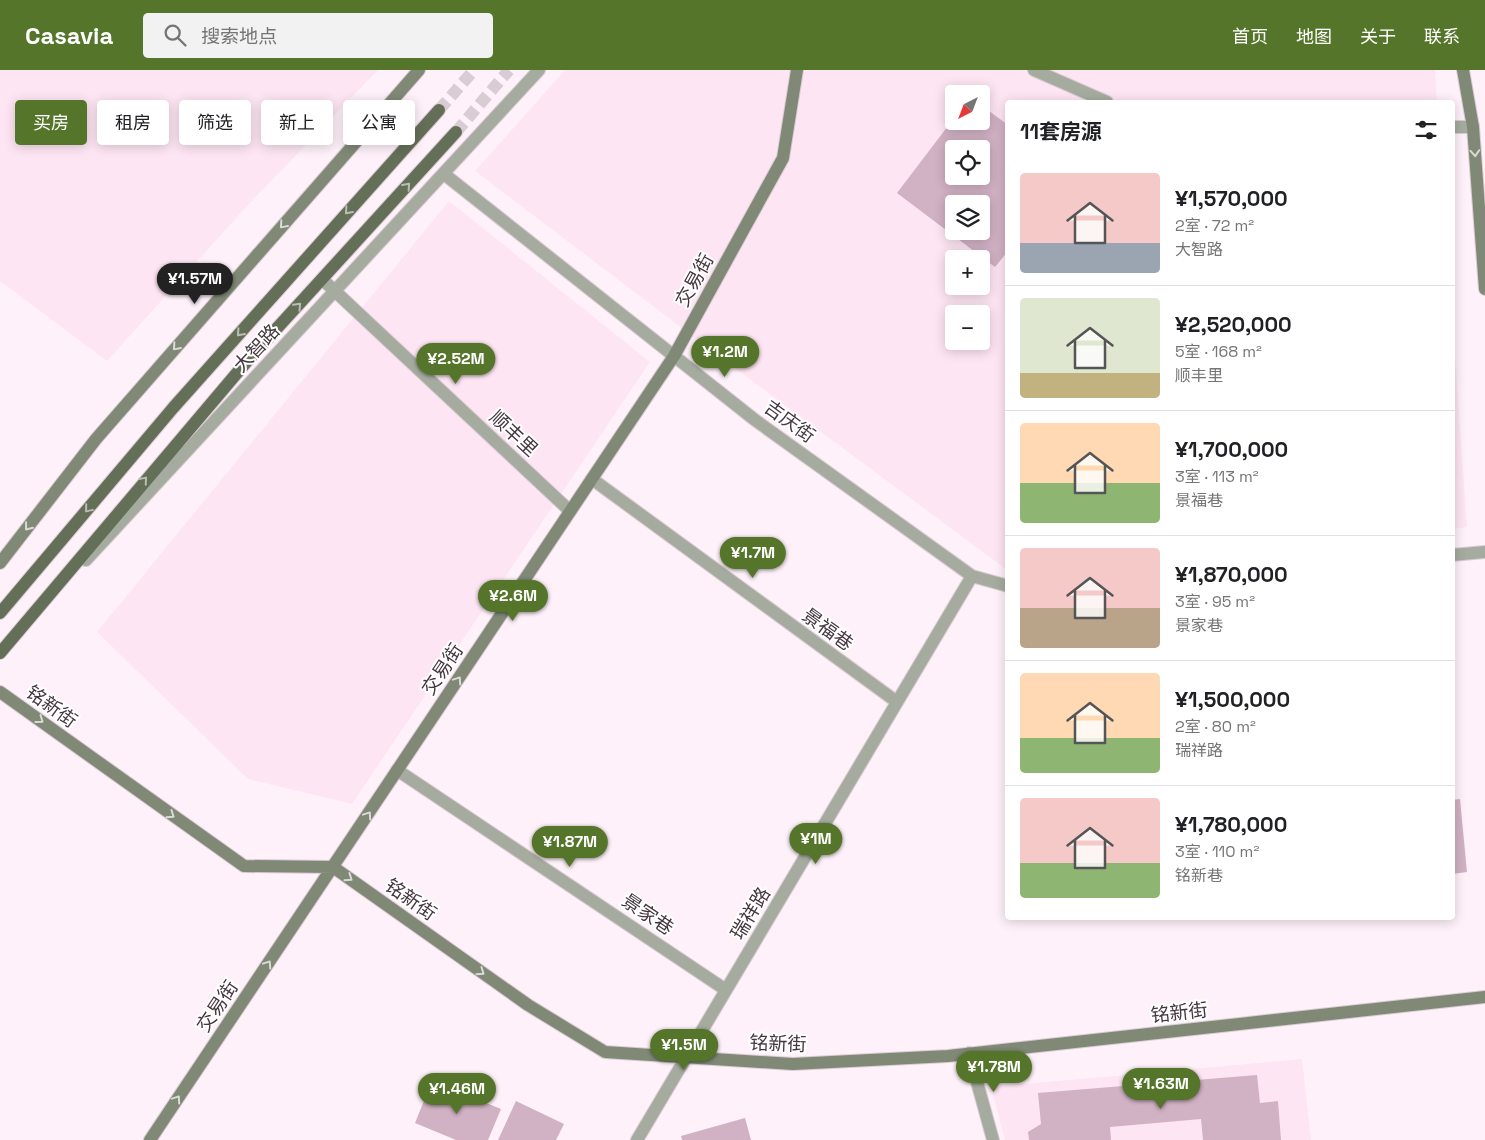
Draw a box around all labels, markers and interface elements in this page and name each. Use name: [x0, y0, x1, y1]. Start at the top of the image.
search box: [143, 13, 493, 58]
text: Casavia: [25, 20, 113, 51]
icon: search: [161, 21, 189, 49]
text: 搜索地点: [201, 24, 277, 49]
text: 首页: [1232, 25, 1268, 48]
text: 地图: [1296, 25, 1332, 48]
text: 关于: [1360, 25, 1396, 48]
text: 联系: [1424, 25, 1460, 48]
north arrow: [945, 85, 990, 130]
map controls: [945, 85, 990, 350]
chip: 买房: [15, 100, 87, 145]
chip: 租房: [97, 100, 169, 145]
chip: 筛选: [179, 100, 251, 145]
chip: 新上: [261, 100, 333, 145]
chip: 公寓: [343, 100, 415, 145]
icon: filters: [1412, 116, 1440, 144]
text: 11套房源: [1020, 118, 1102, 145]
button: locate: [945, 140, 990, 185]
one-way arrow: [1469, 149, 1480, 157]
one-way arrow: [402, 182, 411, 191]
text: ¥1,570,000: [1175, 185, 1288, 212]
icon: home: [1060, 193, 1120, 253]
button: layers: [945, 195, 990, 240]
one-way arrow: [345, 206, 354, 215]
text: 2室 · 72 m²: [1175, 215, 1254, 236]
one-way arrow: [280, 220, 289, 229]
text: 大智路: [1175, 239, 1223, 260]
street label: 交易街: [670, 249, 719, 311]
button: +: [945, 250, 990, 295]
pin: ¥1.57M: [154, 262, 236, 305]
text: ¥1.57M: [168, 268, 222, 289]
one-way arrow: [292, 303, 301, 312]
button: −: [945, 305, 990, 350]
text: ¥2,520,000: [1175, 311, 1292, 338]
icon: home: [1060, 318, 1120, 378]
street label: 大智路: [228, 319, 285, 378]
one-way arrow: [237, 327, 246, 336]
pin: ¥1.2M: [690, 336, 760, 378]
text: ¥1.2M: [702, 341, 748, 362]
text: 5室 · 168 m²: [1175, 341, 1262, 362]
one-way arrow: [173, 342, 182, 351]
pin: ¥2.52M: [415, 342, 497, 385]
text: ¥2.52M: [427, 348, 485, 369]
text: 顺丰里: [1175, 365, 1223, 386]
street label: 吉庆街: [759, 395, 820, 448]
street label: 顺丰里: [484, 405, 543, 462]
text: ¥1,700,000: [1175, 436, 1288, 463]
icon: home: [1060, 443, 1120, 503]
text: 3室 · 113 m²: [1175, 466, 1259, 487]
one-way arrow: [139, 477, 148, 486]
text: 景福巷: [1175, 490, 1223, 511]
one-way arrow: [85, 503, 94, 512]
one-way arrow: [25, 521, 34, 530]
pin: ¥1.7M: [718, 536, 788, 579]
text: ¥1.7M: [731, 542, 775, 563]
text: ¥1,870,000: [1175, 561, 1288, 588]
icon: home: [1060, 568, 1120, 628]
pin: ¥2.6M: [478, 580, 548, 622]
text: ¥2.6M: [489, 585, 537, 606]
text: 3室 · 95 m²: [1175, 591, 1255, 612]
street label: 景福巷: [797, 603, 858, 656]
text: 景家巷: [1175, 615, 1223, 636]
street label: 交易街: [416, 639, 469, 700]
one-way arrow: [452, 676, 461, 685]
street label: 铭新街: [21, 680, 82, 733]
text: ¥1,500,000: [1175, 686, 1290, 713]
icon: home: [1060, 693, 1120, 753]
one-way arrow: [34, 714, 43, 723]
text: 2室 · 80 m²: [1175, 716, 1256, 737]
text: 瑞祥路: [1175, 740, 1223, 761]
one-way arrow: [165, 809, 175, 818]
one-way arrow: [362, 811, 371, 820]
text: ¥1,780,000: [1175, 811, 1287, 838]
icon: home: [1060, 818, 1120, 878]
pin: ¥1M: [792, 822, 840, 865]
pin: ¥1.87M: [529, 826, 611, 868]
text: ¥1M: [800, 828, 832, 849]
text: ¥1.87M: [543, 831, 597, 852]
text: 3室 · 110 m²: [1175, 841, 1259, 862]
text: 铭新巷: [1175, 865, 1223, 886]
one-way arrow: [343, 872, 353, 881]
street label: 铭新街: [380, 873, 441, 926]
street label: 瑞祥路: [725, 882, 776, 944]
street label: 景家巷: [617, 888, 678, 941]
one-way arrow: [262, 961, 271, 970]
one-way arrow: [476, 966, 485, 975]
street label: 交易街: [191, 976, 244, 1037]
street label: 铭新街: [1149, 997, 1209, 1028]
pin: ¥1.5M: [649, 1028, 719, 1071]
street label: 铭新街: [749, 1030, 807, 1057]
text: ¥1.5M: [661, 1034, 707, 1055]
pin: ¥1.78M: [953, 1050, 1035, 1093]
text: ¥1.78M: [967, 1056, 1021, 1077]
pin: ¥1.63M: [1120, 1068, 1202, 1110]
pin: ¥1.46M: [416, 1072, 498, 1115]
text: ¥1.63M: [1133, 1073, 1189, 1094]
text: ¥1.46M: [429, 1078, 485, 1099]
one-way arrow: [171, 1096, 180, 1105]

